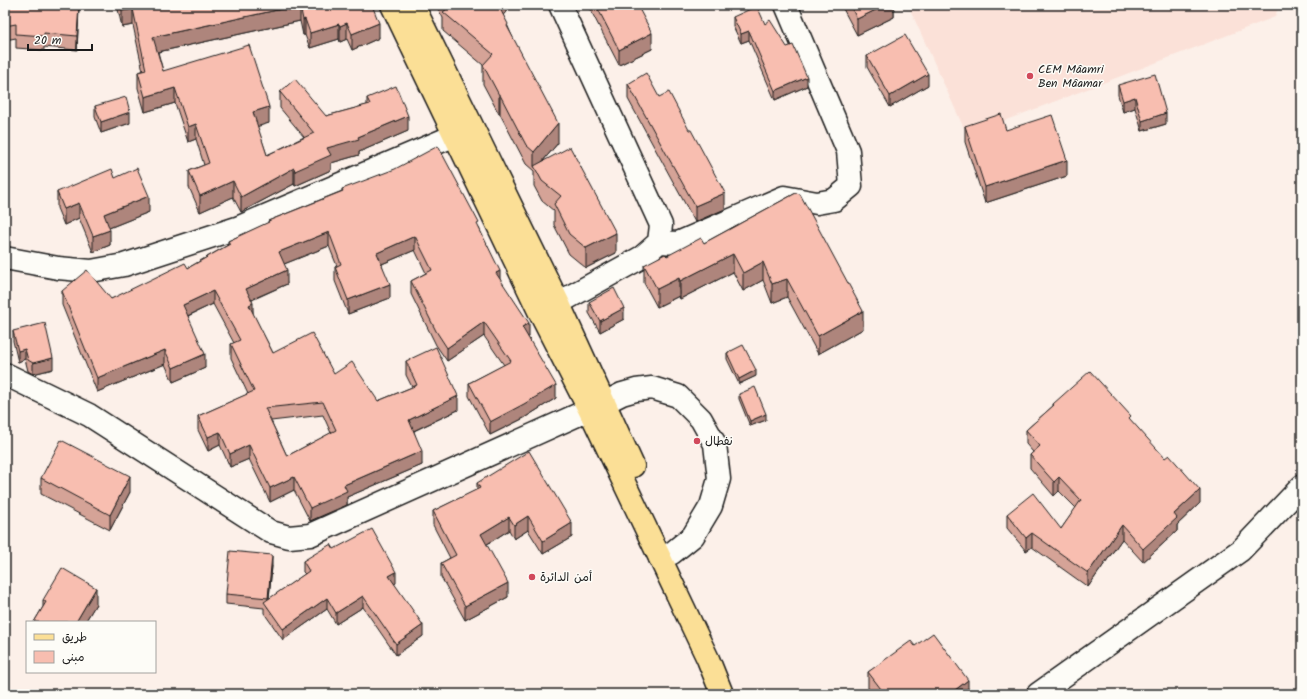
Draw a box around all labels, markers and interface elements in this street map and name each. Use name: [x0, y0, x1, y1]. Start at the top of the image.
scale bar: [28, 26, 92, 52]
text: 20 m: [34, 31, 62, 50]
place label: CEM Mâamri Ben Mâamar: [1038, 60, 1105, 93]
marker: CEM Mâamri Ben Mâamar: [1025, 71, 1035, 81]
place label: نفطال: [705, 432, 733, 451]
marker: نفطال: [692, 436, 702, 446]
place label: أمن الدائرة: [540, 568, 592, 587]
marker: أمن الدائرة: [527, 572, 537, 582]
legend: [26, 621, 156, 673]
text: طريق: [62, 628, 87, 647]
text: مبنى: [62, 648, 85, 667]

